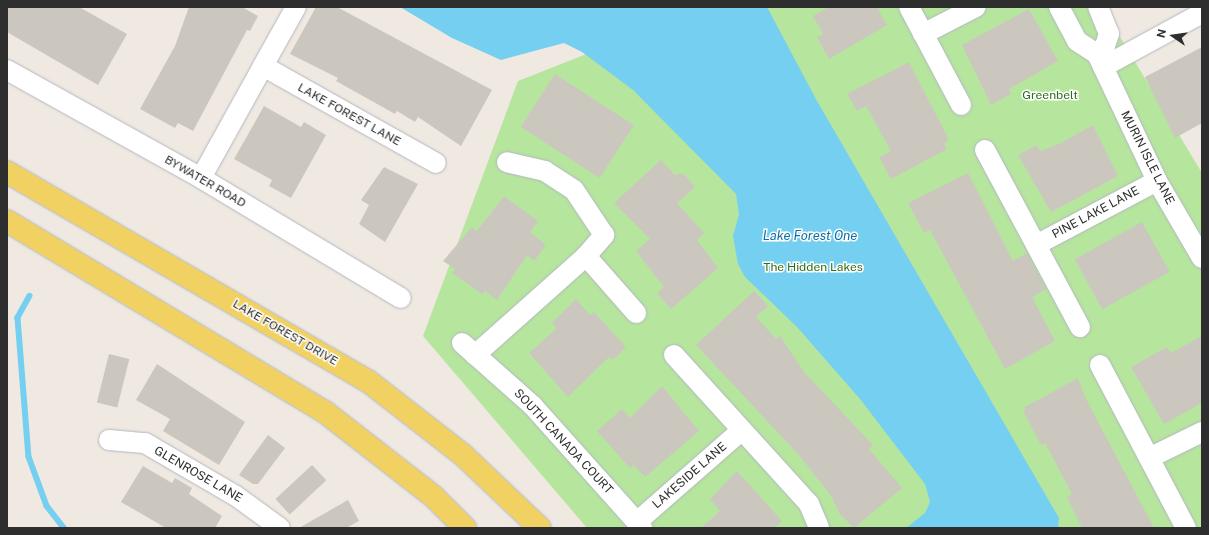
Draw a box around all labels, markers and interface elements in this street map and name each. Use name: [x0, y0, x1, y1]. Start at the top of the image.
north arrow: [1153, 16, 1193, 56]
text: N: [1154, 28, 1168, 39]
street label: LAKE FOREST LANE: [295, 81, 403, 149]
park label: Greenbelt: [1022, 89, 1078, 103]
street label: MURIN ISLE LANE: [1117, 109, 1177, 207]
street label: BYWATER ROAD: [162, 153, 248, 211]
street label: PINE LAKE LANE: [1050, 184, 1142, 242]
water label: Lake Forest One: [763, 228, 857, 244]
park label: The Hidden Lakes: [763, 261, 863, 275]
street label: LAKE FOREST DRIVE: [230, 297, 340, 369]
street label: SOUTH CANADA COURT: [511, 387, 615, 497]
street label: LAKESIDE LANE: [650, 440, 730, 512]
street label: GLENROSE LANE: [151, 444, 245, 506]

